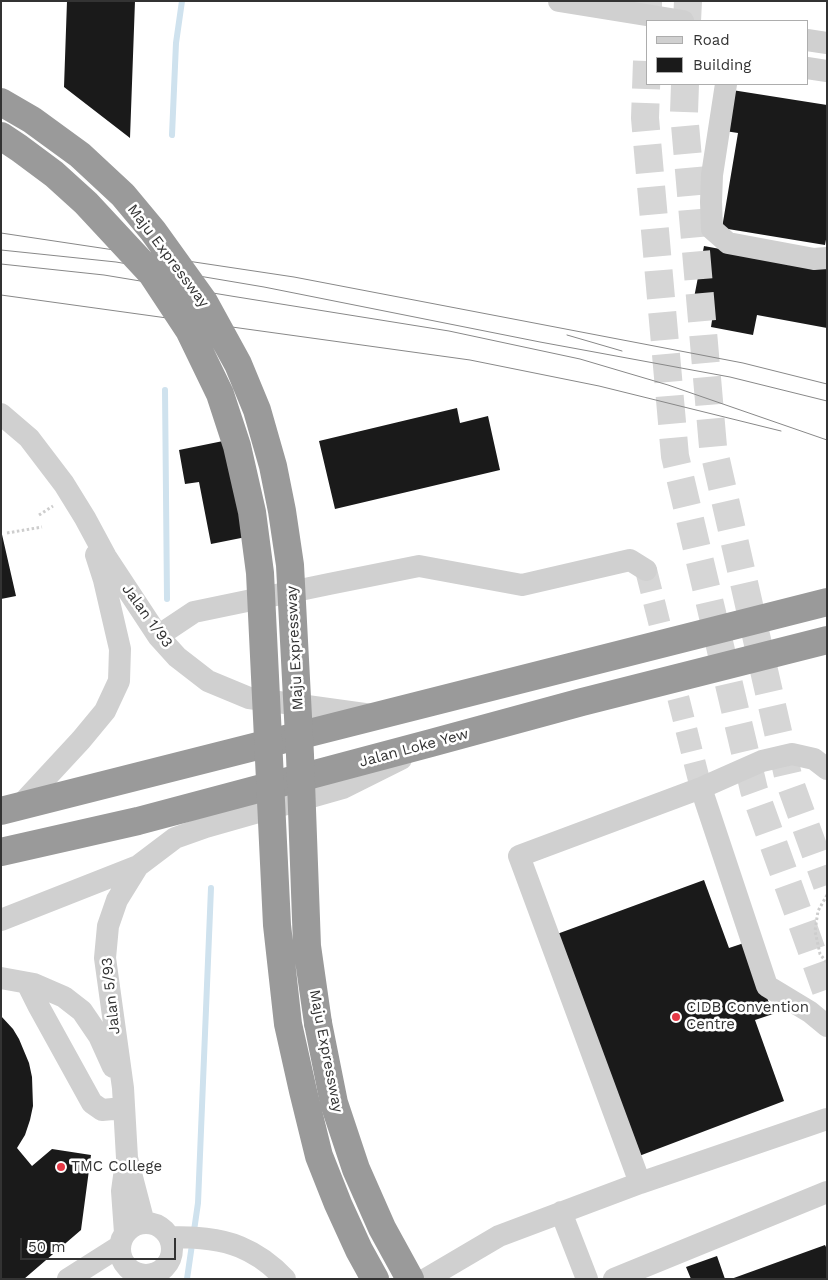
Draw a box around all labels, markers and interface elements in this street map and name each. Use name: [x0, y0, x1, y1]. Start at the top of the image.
legend: [646, 20, 808, 85]
text: Road: [693, 31, 730, 49]
text: Building: [693, 56, 751, 74]
street label: Maju Expressway: [123, 201, 213, 311]
street label: Jalan 1/93: [118, 581, 176, 651]
street label: Maju Expressway: [283, 585, 307, 711]
street label: Jalan Loke Yew: [357, 725, 471, 771]
street label: Jalan 5/93: [98, 957, 124, 1035]
street label: Maju Expressway: [305, 988, 347, 1114]
place label: CIDB Convention Centre: [686, 999, 809, 1034]
marker: CIDB Convention Centre: [670, 1011, 682, 1023]
place label: TMC College: [71, 1158, 162, 1176]
marker: TMC College: [55, 1161, 67, 1173]
scale bar: [22, 1228, 179, 1260]
text: 50 m: [28, 1238, 65, 1256]

